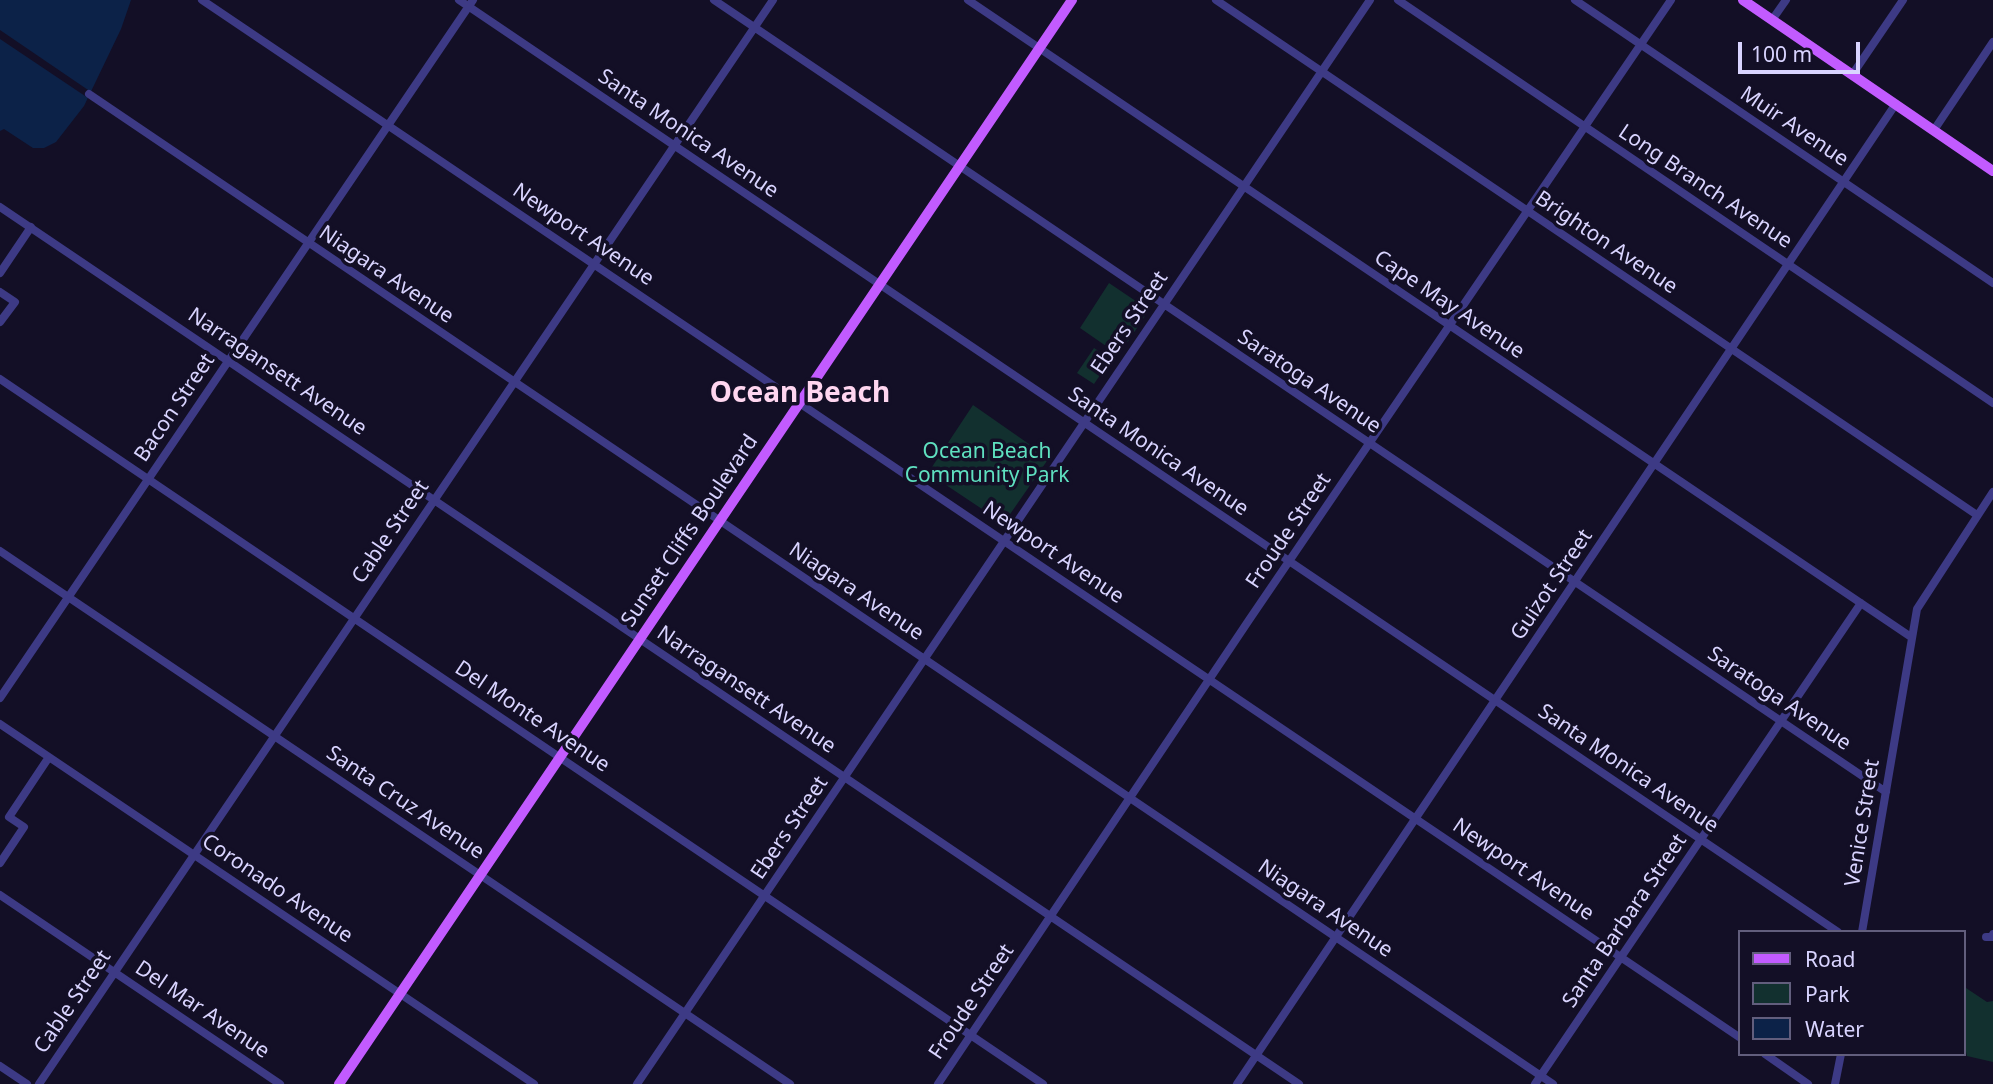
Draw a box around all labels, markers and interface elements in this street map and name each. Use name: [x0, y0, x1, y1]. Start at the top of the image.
scale bar: [1741, 28, 1864, 72]
text: 100 m: [1751, 40, 1812, 68]
street label: Santa Monica Avenue: [593, 64, 783, 204]
street label: Muir Avenue: [1735, 82, 1853, 172]
street label: Long Branch Avenue: [1613, 120, 1797, 254]
street label: Newport Avenue: [508, 178, 658, 292]
street label: Brighton Avenue: [1530, 186, 1682, 300]
street label: Niagara Avenue: [314, 221, 458, 329]
street label: Cape May Avenue: [1369, 245, 1529, 365]
street label: Ebers Street: [1086, 267, 1174, 379]
street label: Narragansett Avenue: [183, 303, 371, 441]
street label: Saratoga Avenue: [1233, 325, 1385, 439]
street label: Bacon Street: [130, 349, 220, 467]
district label: Ocean Beach: [710, 377, 890, 411]
street label: Santa Monica Avenue: [1063, 382, 1253, 522]
street label: Sunset Cliffs Boulevard: [616, 430, 764, 632]
park label: Ocean Beach Community Park: [905, 439, 1069, 489]
street label: Froude Street: [1241, 469, 1337, 593]
street label: Cable Street: [347, 475, 435, 589]
street label: Newport Avenue: [978, 496, 1128, 610]
street label: Guizot Street: [1506, 525, 1598, 645]
street label: Niagara Avenue: [784, 538, 928, 646]
street label: Narragansett Avenue: [652, 621, 840, 759]
street label: Saratoga Avenue: [1703, 642, 1855, 756]
street label: Del Monte Avenue: [450, 656, 614, 778]
street label: Santa Monica Avenue: [1533, 699, 1723, 839]
street label: Santa Cruz Avenue: [321, 741, 489, 865]
street label: Venice Street: [1841, 758, 1885, 888]
street label: Ebers Street: [746, 772, 834, 884]
street label: Newport Avenue: [1448, 813, 1598, 927]
street label: Coronado Avenue: [197, 829, 357, 949]
street label: Santa Barbara Street: [1558, 829, 1692, 1013]
street label: Niagara Avenue: [1253, 855, 1397, 963]
legend: [1738, 930, 1965, 1056]
street label: Froude Street: [924, 940, 1020, 1064]
street label: Cable Street: [29, 945, 117, 1059]
text: Road: [1805, 945, 1855, 973]
street label: Del Mar Avenue: [130, 956, 274, 1064]
text: Park: [1805, 980, 1849, 1008]
text: Water: [1805, 1015, 1864, 1043]

